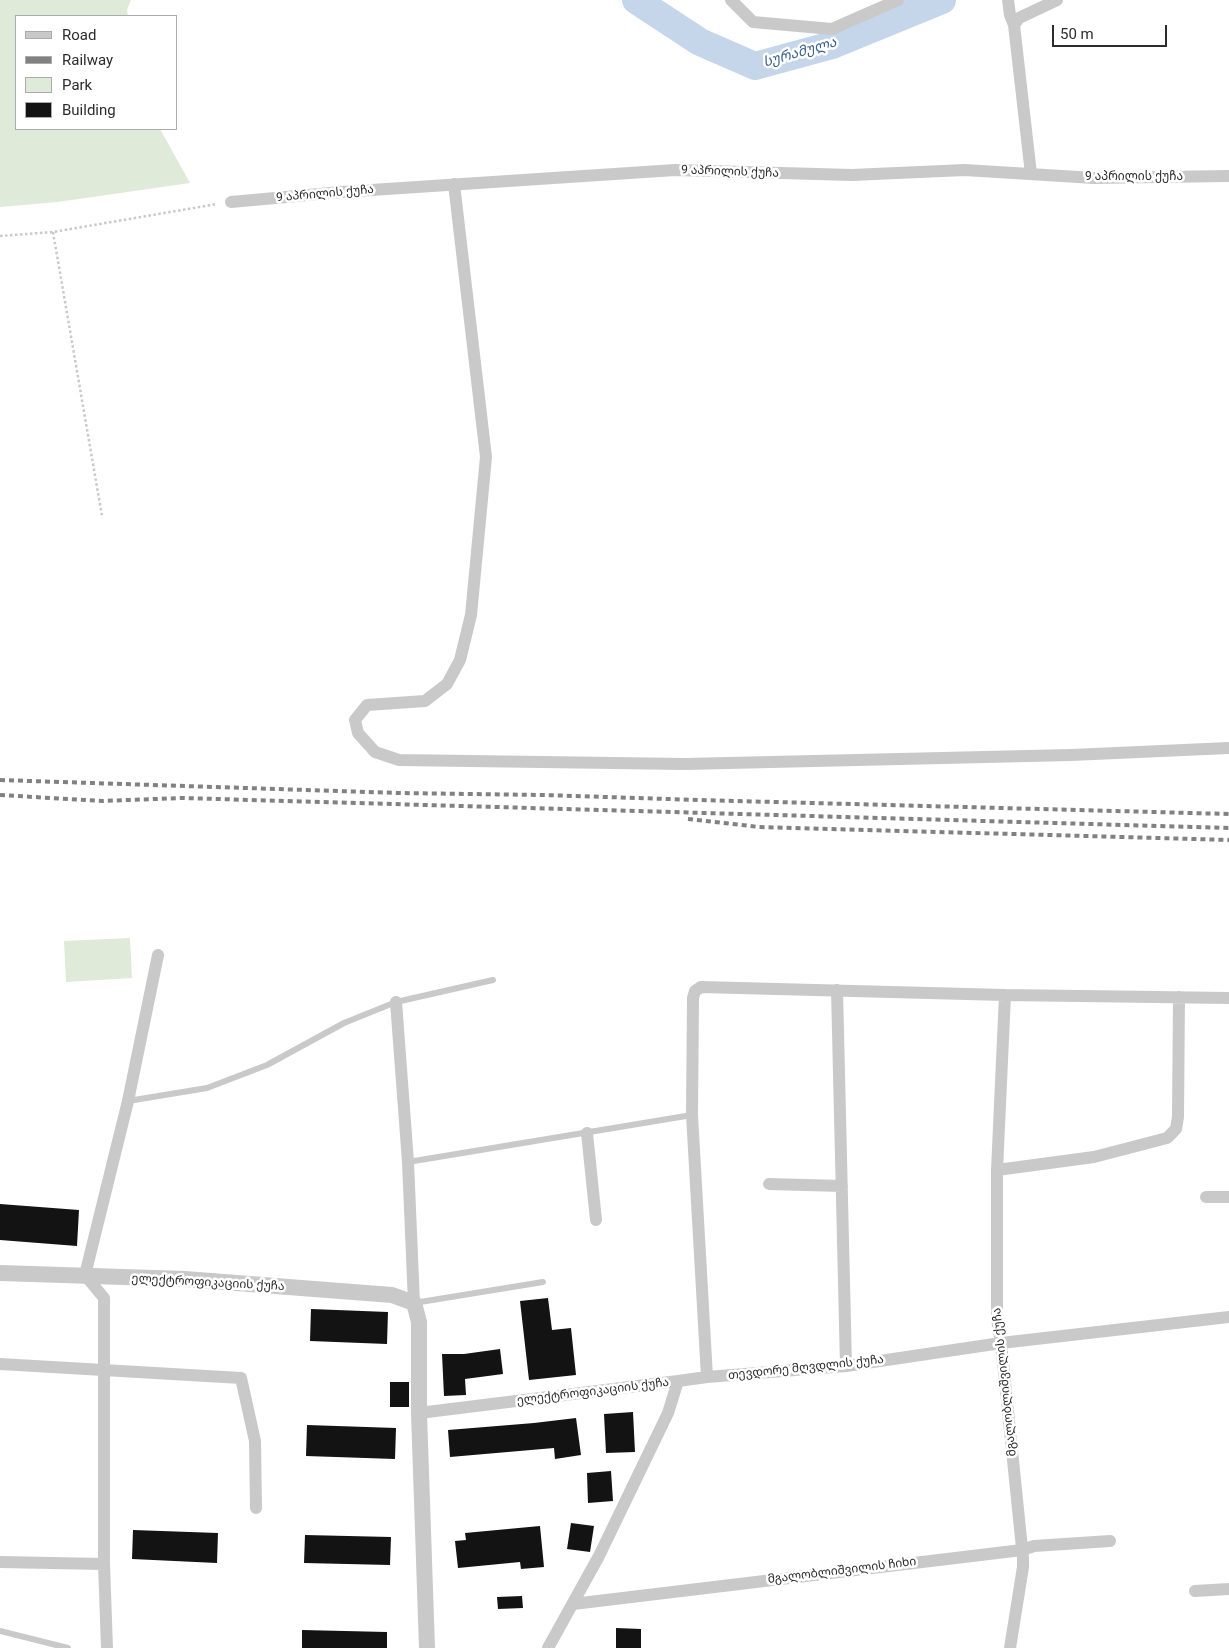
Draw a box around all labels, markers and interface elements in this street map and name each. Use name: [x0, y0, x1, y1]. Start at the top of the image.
legend: [15, 15, 178, 130]
scale bar: [1054, 15, 1169, 47]
text: 50 m: [1060, 25, 1094, 43]
text: Road: [62, 26, 96, 44]
water label: სურამულა: [761, 35, 839, 71]
text: Railway: [62, 51, 113, 69]
text: Park: [62, 76, 92, 94]
text: Building: [62, 101, 116, 119]
street label: 9 აპრილის ქუჩა: [681, 163, 779, 181]
street label: 9 აპრილის ქუჩა: [1085, 170, 1183, 184]
street label: 9 აპრილის ქუჩა: [276, 183, 374, 205]
street label: ელექტროფიკაციის ქუჩა: [131, 1272, 285, 1294]
street label: მგალობლიშვილის ქუჩა: [990, 1307, 1020, 1457]
street label: თევდორე მღვდლის ქუჩა: [727, 1353, 885, 1383]
street label: ელექტროფიკაციის ქუჩა: [516, 1376, 670, 1408]
street label: მგალობლიშვილის ჩიხი: [767, 1555, 917, 1587]

